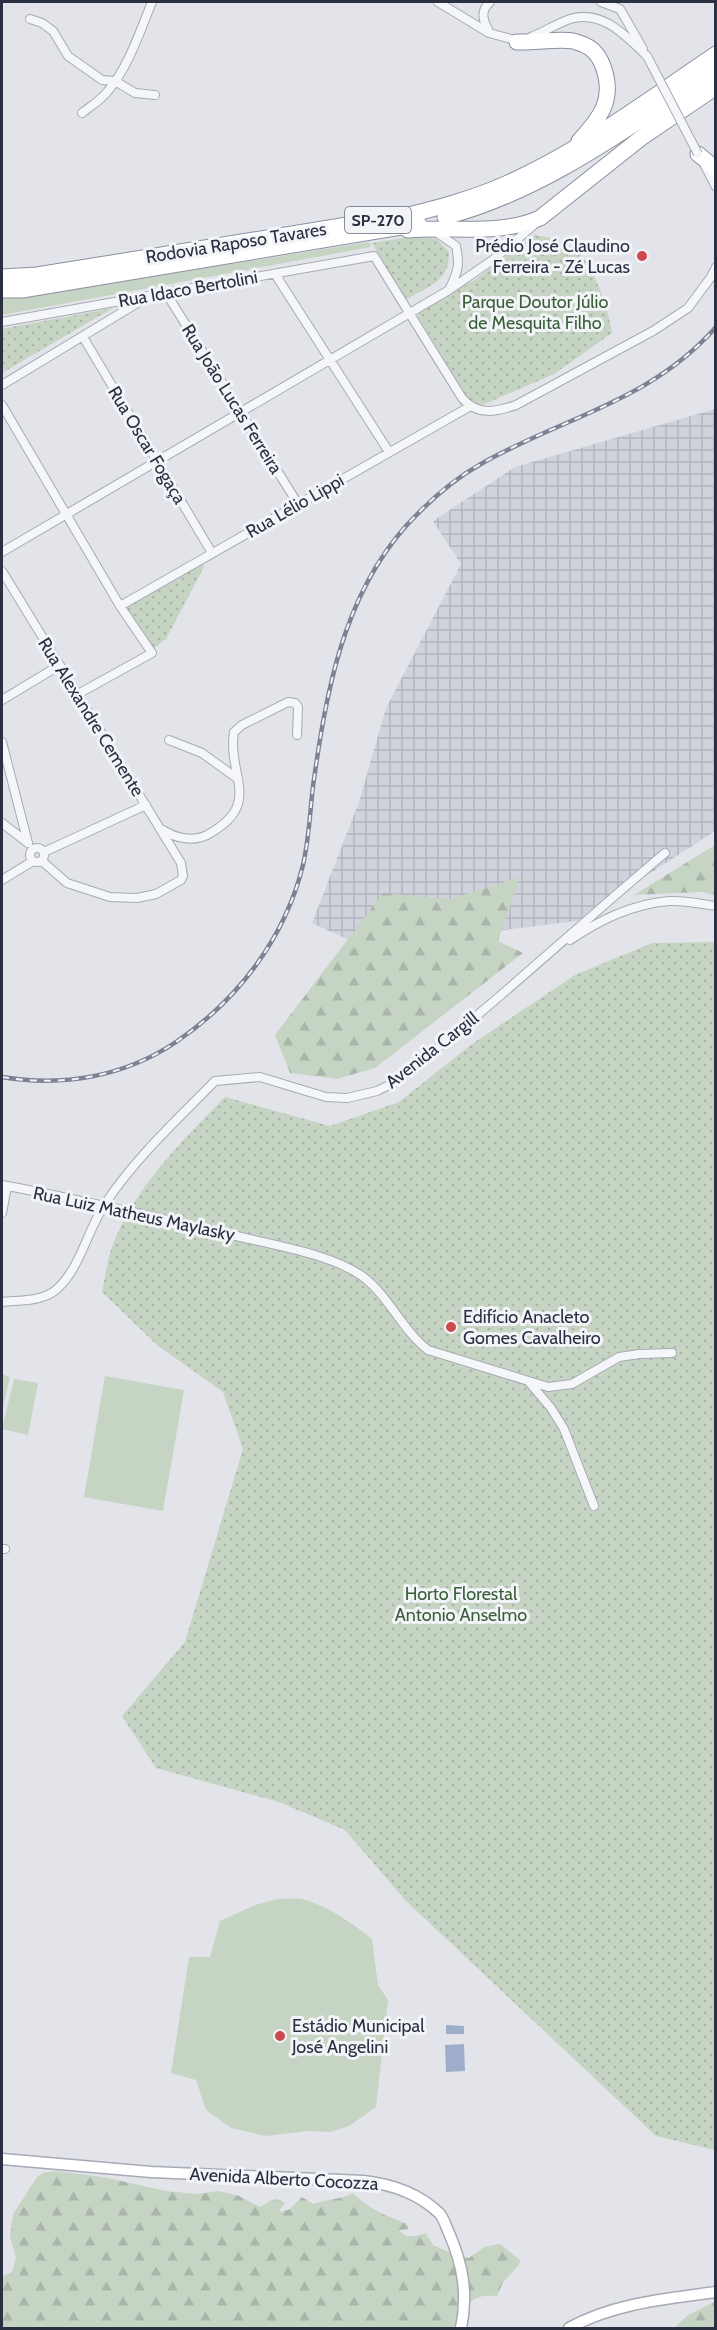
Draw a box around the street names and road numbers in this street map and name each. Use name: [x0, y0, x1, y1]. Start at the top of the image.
road number: SP-270: [345, 207, 411, 233]
street label: Rodovia Raposo Tavares: [144, 218, 328, 268]
street label: Rua Idaco Bertolini: [117, 266, 259, 312]
street label: Rua João Lucas Ferreira: [177, 320, 287, 478]
street label: Rua Oscar Fogaça: [103, 382, 191, 508]
street label: Rua Lélio Lippi: [242, 469, 348, 543]
street label: Rua Alexandre Cemente: [33, 634, 149, 800]
street label: Avenida Cargill: [381, 1006, 483, 1093]
street label: Rua Luiz Matheus Maylasky: [31, 1182, 237, 1246]
street label: Avenida Alberto Cocozza: [189, 2163, 379, 2195]

